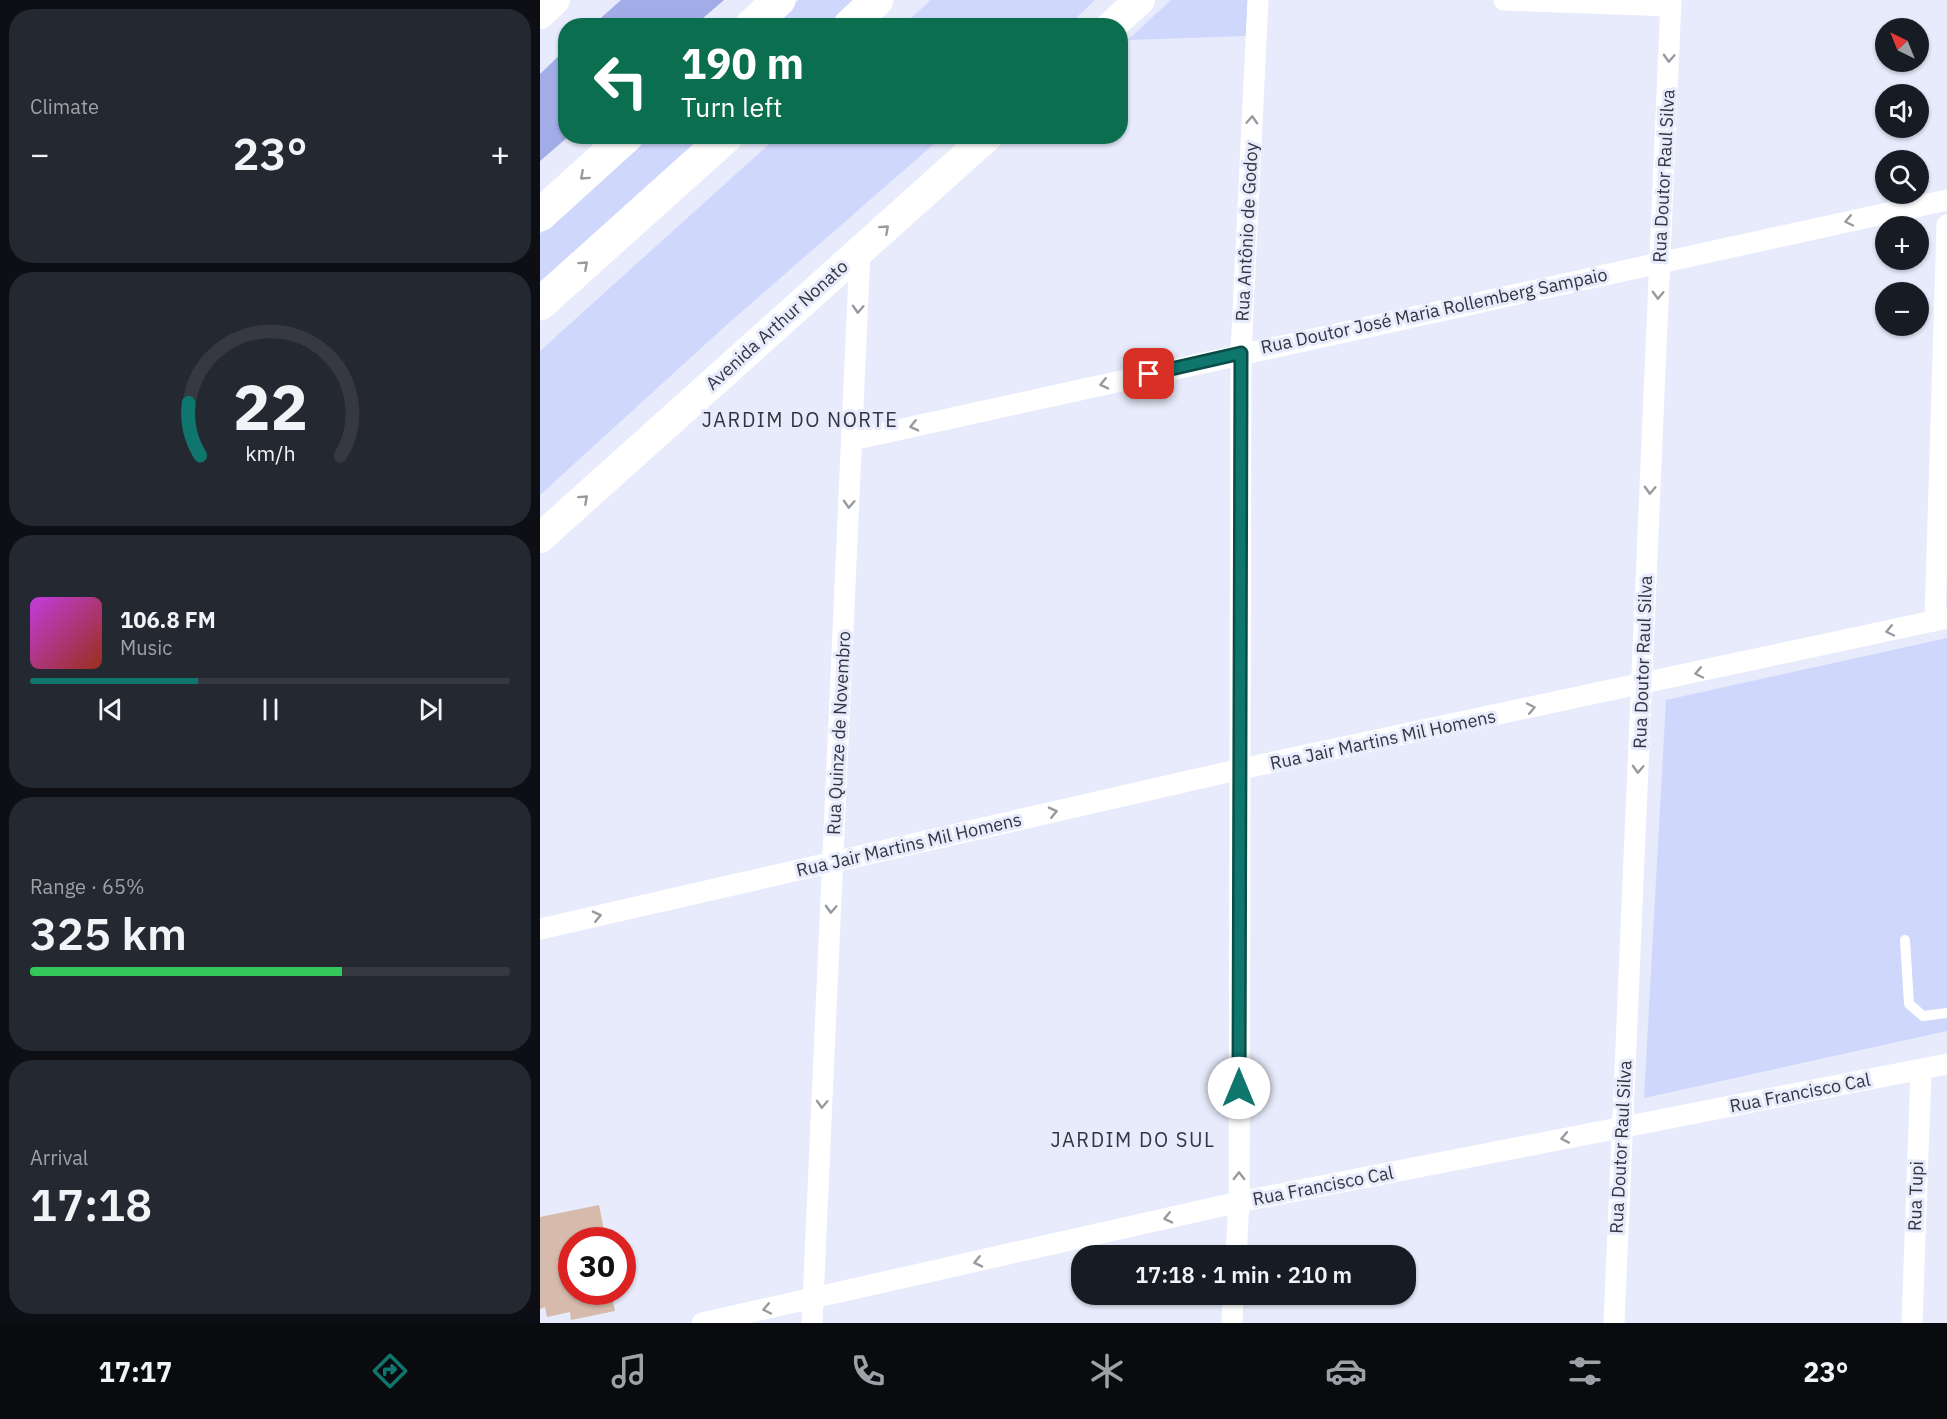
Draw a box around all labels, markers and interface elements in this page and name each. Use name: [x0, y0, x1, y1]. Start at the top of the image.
north arrow: [1875, 18, 1929, 72]
map controls: [1875, 18, 1929, 336]
text: 190 m: [681, 36, 804, 91]
icon: left: [582, 42, 660, 120]
one-way arrow: [1662, 54, 1675, 63]
button: sound: [1875, 84, 1929, 138]
street label: Rua Doutor Raul Silva: [1647, 88, 1680, 263]
text: Turn left: [681, 89, 782, 124]
text: Climate: [30, 93, 99, 120]
one-way arrow: [1246, 116, 1259, 125]
text: 23°: [232, 124, 308, 182]
text: −: [30, 132, 50, 175]
text: +: [490, 132, 510, 175]
street label: Rua Antônio de Godoy: [1230, 142, 1263, 322]
button: search: [1875, 150, 1929, 204]
one-way arrow: [580, 169, 591, 180]
one-way arrow: [1844, 214, 1854, 227]
button: +: [1875, 216, 1929, 270]
one-way arrow: [878, 225, 889, 236]
street label: Avenida Arthur Nonato: [701, 255, 853, 395]
one-way arrow: [577, 261, 587, 272]
street label: Rua Doutor José Maria Rollemberg Sampaio: [1258, 262, 1609, 359]
button: −: [1875, 282, 1929, 336]
one-way arrow: [1652, 291, 1665, 300]
one-way arrow: [851, 305, 864, 314]
pin: [1123, 348, 1174, 399]
icon: arrive: [1132, 357, 1165, 390]
text: 22: [233, 366, 307, 447]
one-way arrow: [1099, 376, 1109, 389]
district label: JARDIM DO NORTE: [702, 406, 898, 433]
one-way arrow: [909, 419, 919, 432]
text: km/h: [245, 439, 295, 467]
one-way arrow: [1644, 486, 1657, 495]
one-way arrow: [577, 495, 587, 506]
one-way arrow: [842, 500, 855, 509]
street label: Rua Doutor Raul Silva: [1628, 575, 1657, 749]
text: 106.8 FM: [120, 605, 216, 634]
one-way arrow: [1885, 624, 1895, 637]
street label: Rua Quinze de Novembro: [822, 630, 855, 836]
text: Music: [120, 634, 172, 661]
one-way arrow: [1695, 665, 1705, 678]
icon: previous: [94, 693, 127, 726]
icon: pause: [254, 693, 287, 726]
icon: next: [414, 693, 447, 726]
one-way arrow: [1526, 703, 1536, 716]
street label: Rua Jair Martins Mil Homens: [1268, 704, 1498, 775]
one-way arrow: [1632, 764, 1645, 773]
one-way arrow: [1048, 806, 1058, 819]
street label: Rua Jair Martins Mil Homens: [794, 807, 1024, 882]
text: Range · 65%: [30, 873, 145, 900]
text: 325 km: [30, 904, 187, 962]
one-way arrow: [824, 904, 837, 913]
one-way arrow: [592, 910, 602, 923]
position arrow: [1207, 1056, 1271, 1120]
street label: Rua Doutor Raul Silva: [1604, 1059, 1637, 1234]
street label: Rua Francisco Cal: [1728, 1068, 1872, 1117]
one-way arrow: [815, 1099, 828, 1108]
district label: JARDIM DO SUL: [1050, 1126, 1216, 1153]
one-way arrow: [1560, 1131, 1570, 1144]
text: Arrival: [30, 1144, 88, 1171]
street label: Rua Francisco Cal: [1251, 1161, 1395, 1210]
street label: Rua Tupi: [1903, 1161, 1928, 1231]
one-way arrow: [1233, 1172, 1245, 1181]
text: 17:18: [30, 1175, 152, 1233]
one-way arrow: [1163, 1211, 1173, 1224]
speed limit sign: 30: [558, 1227, 636, 1305]
one-way arrow: [973, 1254, 983, 1267]
text: 17:18 · 1 min · 210 m: [1135, 1260, 1352, 1289]
one-way arrow: [762, 1302, 772, 1315]
icon: directions: [369, 1350, 411, 1392]
icon: music: [608, 1350, 650, 1392]
icon: phone: [847, 1350, 889, 1392]
icon: climate: [1086, 1350, 1128, 1392]
icon: car: [1325, 1350, 1367, 1392]
icon: filters: [1564, 1350, 1606, 1392]
text: 17:17: [99, 1354, 172, 1389]
text: 23°: [1803, 1354, 1848, 1389]

